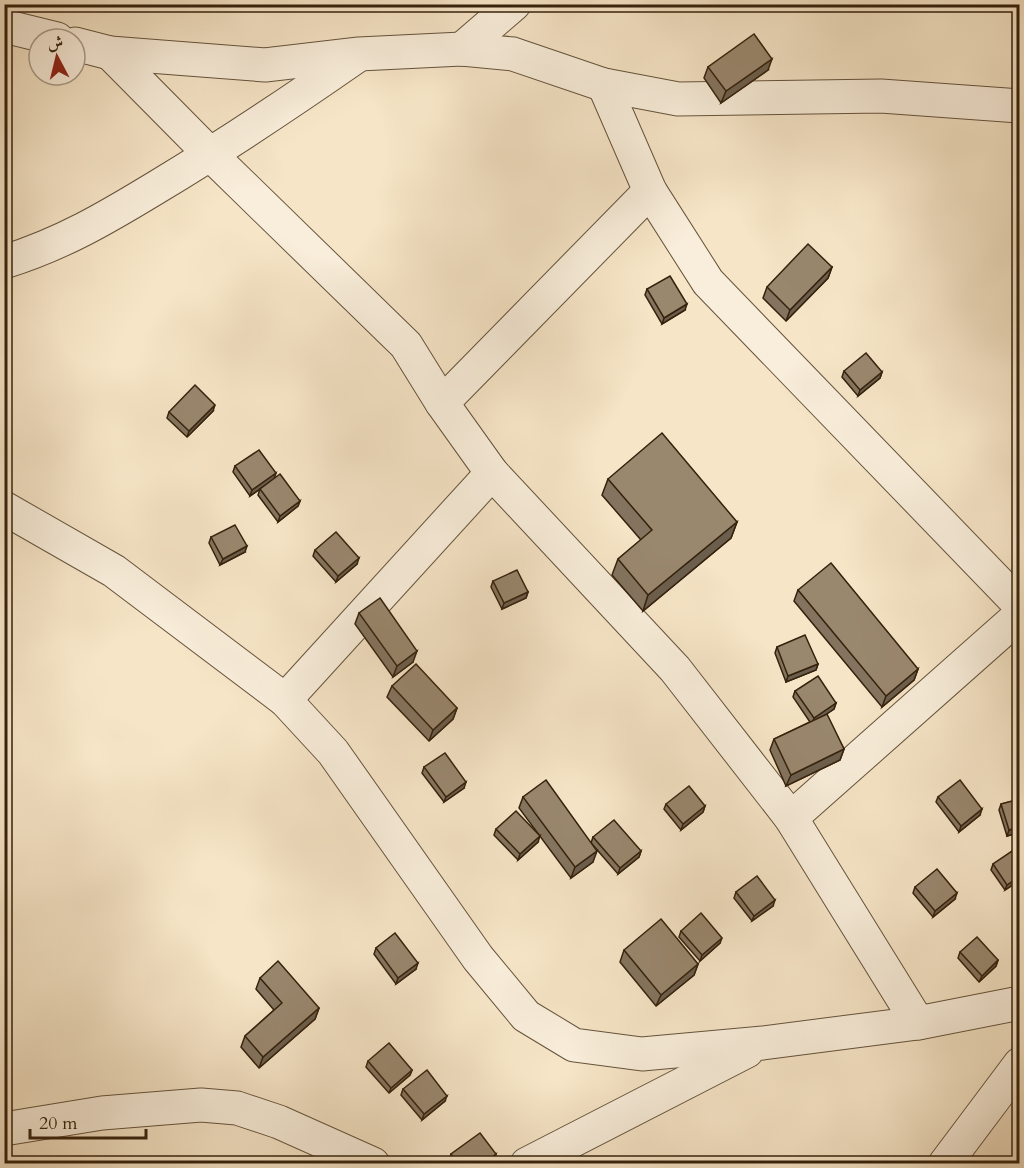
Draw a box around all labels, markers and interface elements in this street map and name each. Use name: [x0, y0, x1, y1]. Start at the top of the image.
north arrow: [27, 27, 87, 87]
text: ش: [46, 31, 65, 55]
scale bar: [30, 1102, 146, 1140]
text: 20 m: [39, 1111, 78, 1136]

